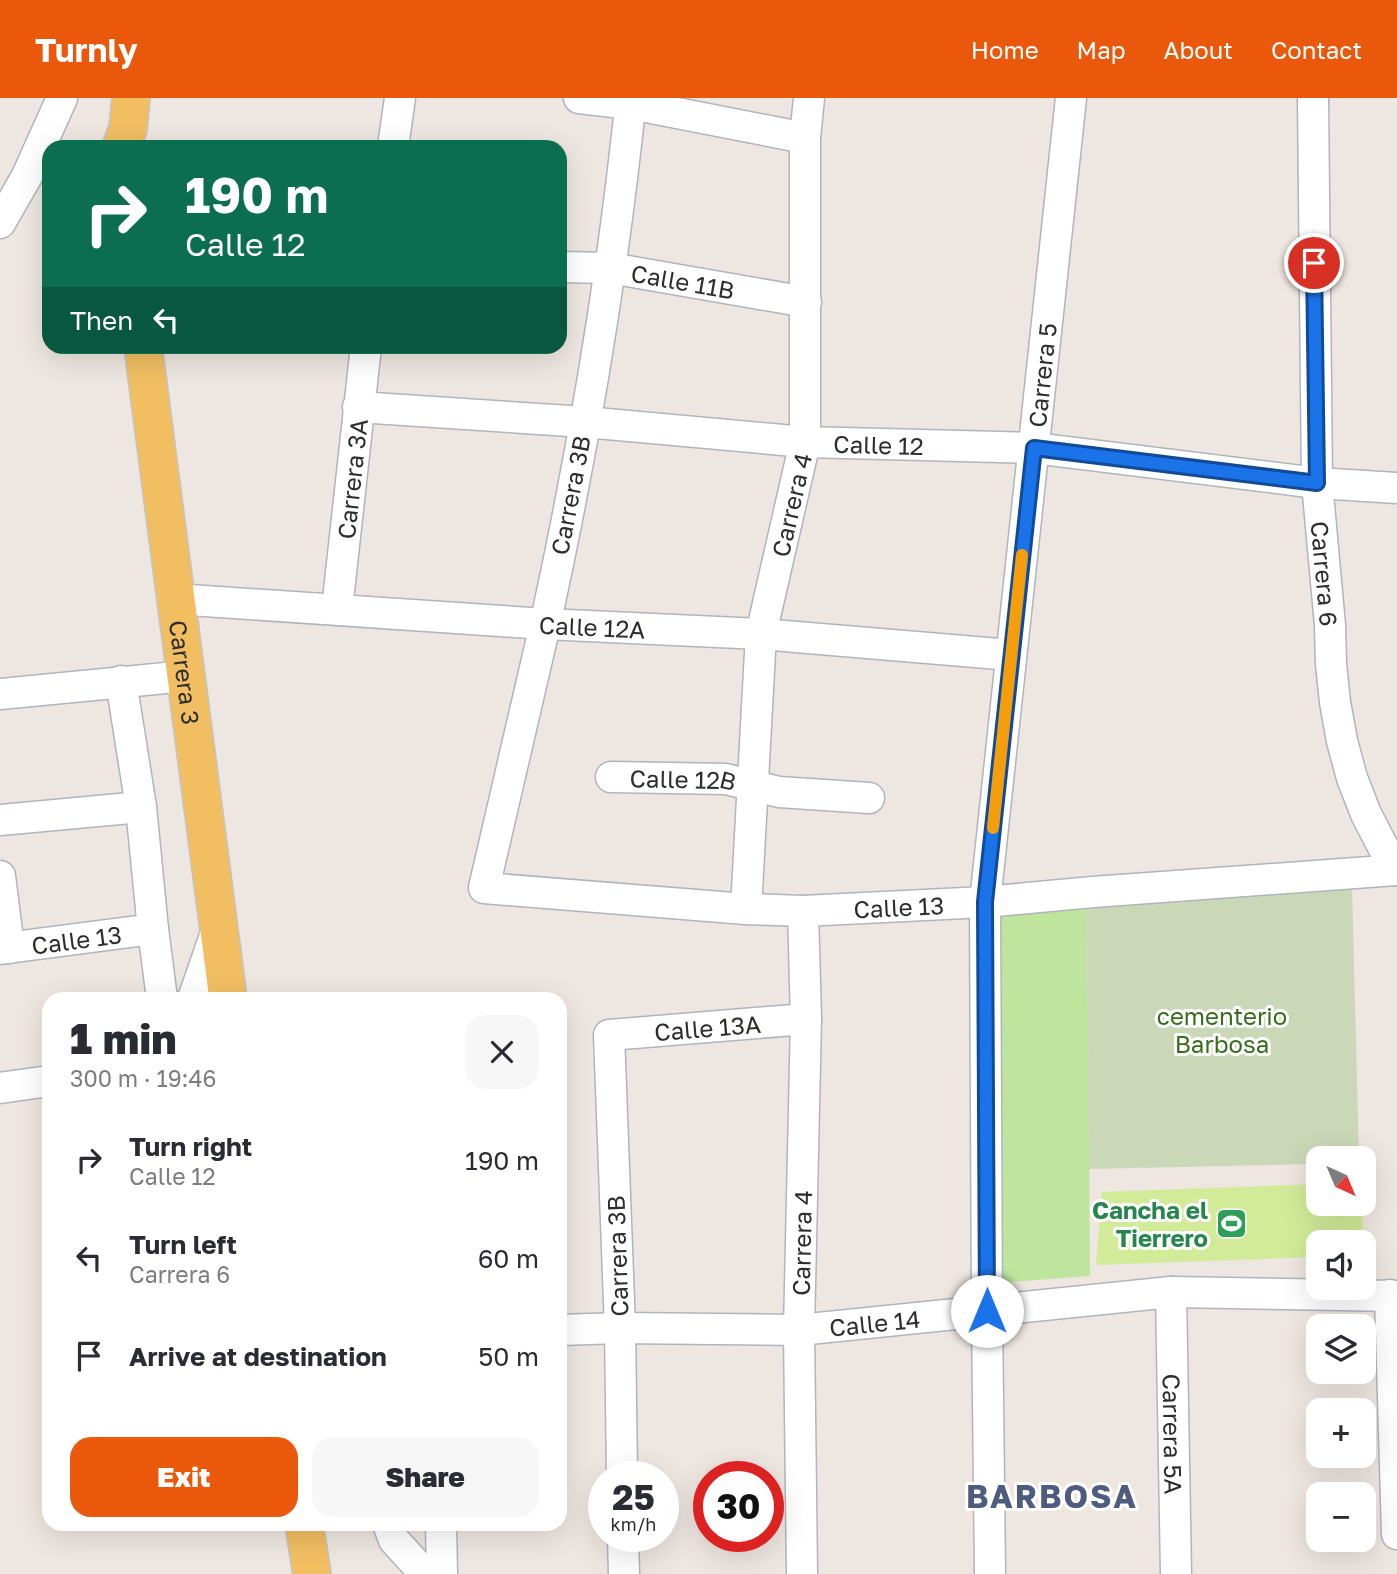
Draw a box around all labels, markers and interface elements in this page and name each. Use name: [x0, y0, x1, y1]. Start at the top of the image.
text: Turnly: [35, 30, 138, 69]
text: Home: [971, 35, 1039, 64]
text: Map: [1077, 35, 1126, 64]
text: About: [1164, 35, 1233, 64]
text: Contact: [1271, 35, 1362, 64]
text: 190 m: [185, 165, 328, 224]
icon: right: [70, 168, 161, 259]
text: Calle 12: [185, 225, 306, 263]
pin: [1284, 233, 1344, 293]
icon: arrive: [1295, 244, 1333, 282]
street label: Calle 11B: [629, 257, 737, 304]
icon: left: [147, 301, 185, 339]
text: Then: [70, 305, 133, 336]
street label: Carrera 5: [1021, 321, 1061, 429]
street label: Carrera 3A: [330, 417, 372, 541]
street label: Calle 12: [833, 428, 924, 460]
street label: Carrera 3B: [544, 433, 596, 557]
street label: Carrera 4: [765, 450, 817, 559]
street label: Carrera 6: [1306, 520, 1345, 627]
street label: Calle 12A: [538, 609, 646, 643]
street label: Carrera 3: [164, 618, 207, 726]
street label: Calle 12B: [629, 763, 739, 796]
street label: Calle 13: [853, 890, 945, 923]
street label: Calle 13: [30, 919, 123, 959]
park label: cementerio Barbosa: [1157, 1001, 1287, 1058]
street label: Calle 13A: [653, 1008, 762, 1046]
text: 1 min: [70, 1013, 177, 1063]
button: close: [465, 1015, 539, 1089]
text: 300 m · 19:46: [70, 1064, 216, 1092]
text: Turn right: [129, 1131, 252, 1162]
icon: right: [70, 1141, 108, 1179]
text: 190 m: [465, 1145, 539, 1176]
north arrow: [1306, 1146, 1376, 1216]
map controls: [1306, 1146, 1376, 1552]
text: Calle 12: [129, 1162, 216, 1190]
street label: Carrera 4: [785, 1190, 817, 1296]
street label: Carrera 3B: [600, 1195, 634, 1317]
place label: Cancha el Tierrero: [1092, 1195, 1208, 1252]
sports icon: Cancha el Tierrero: [1214, 1206, 1248, 1240]
text: Turn left: [129, 1229, 237, 1260]
button: sound: [1306, 1230, 1376, 1300]
icon: left: [70, 1239, 108, 1277]
text: 60 m: [478, 1243, 539, 1274]
text: Carrera 6: [129, 1260, 230, 1288]
position arrow: [950, 1274, 1024, 1348]
street label: Calle 14: [828, 1303, 921, 1341]
button: layers: [1306, 1314, 1376, 1384]
icon: arrive: [70, 1337, 108, 1375]
text: Arrive at destination: [129, 1341, 387, 1372]
text: 50 m: [478, 1341, 539, 1372]
street label: Carrera 5A: [1158, 1373, 1189, 1495]
button: +: [1306, 1398, 1376, 1468]
button: Exit: [70, 1437, 298, 1517]
button: Share: [312, 1437, 539, 1517]
speed limit sign: 30: [693, 1461, 784, 1552]
text: 25: [612, 1476, 655, 1518]
district label: BARBOSA: [966, 1477, 1138, 1515]
button: −: [1306, 1482, 1376, 1552]
text: km/h: [611, 1513, 656, 1535]

